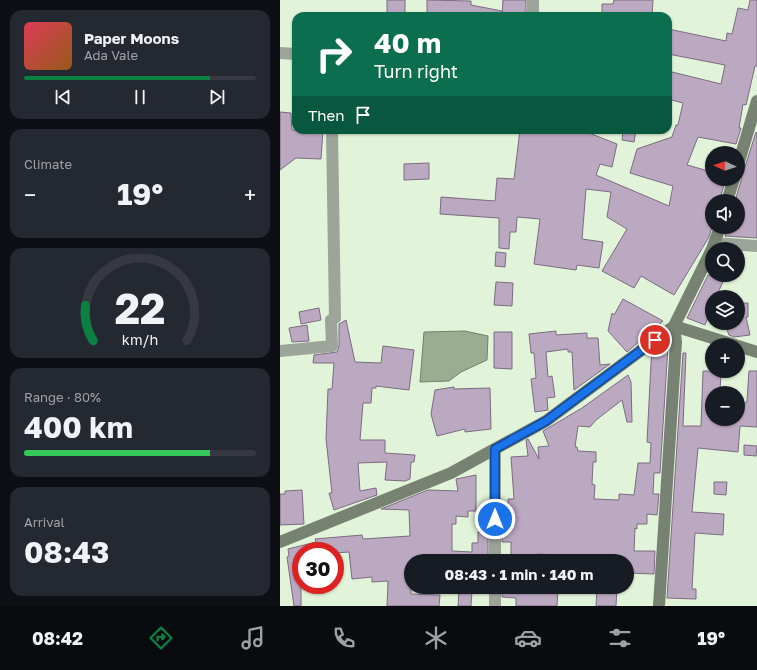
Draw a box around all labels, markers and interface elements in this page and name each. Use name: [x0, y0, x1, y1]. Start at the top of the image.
text: 40 m: [374, 26, 441, 59]
icon: right: [308, 28, 360, 80]
text: Paper Moons: [84, 29, 179, 47]
text: Ada Vale: [84, 47, 138, 63]
text: Turn right: [374, 60, 458, 82]
icon: previous: [52, 86, 74, 108]
icon: pause: [129, 86, 151, 108]
icon: next: [206, 86, 228, 108]
icon: arrive: [352, 104, 374, 126]
text: Then: [308, 106, 344, 124]
north arrow: [705, 146, 745, 186]
map controls: [705, 146, 745, 426]
text: Climate: [24, 156, 72, 172]
text: 19°: [117, 176, 163, 212]
text: −: [24, 181, 36, 208]
text: +: [244, 181, 256, 208]
button: sound: [705, 194, 745, 234]
button: search: [705, 242, 745, 282]
text: 22: [115, 283, 165, 333]
button: layers: [705, 290, 745, 330]
pin: [638, 323, 672, 357]
icon: arrive: [644, 329, 666, 351]
text: km/h: [122, 331, 158, 348]
button: +: [705, 338, 745, 378]
button: −: [705, 386, 745, 426]
text: Range · 80%: [24, 389, 101, 405]
text: 400 km: [24, 409, 133, 445]
position arrow: [474, 498, 516, 540]
text: Arrival: [24, 514, 65, 530]
text: 08:43: [24, 534, 109, 570]
speed limit sign: 30: [292, 542, 344, 594]
text: 08:43 · 1 min · 140 m: [445, 565, 593, 583]
icon: directions: [147, 624, 175, 652]
icon: music: [239, 624, 267, 652]
icon: phone: [330, 624, 358, 652]
icon: climate: [422, 624, 450, 652]
icon: car: [514, 624, 542, 652]
icon: filters: [606, 624, 634, 652]
text: 08:42: [32, 627, 83, 649]
text: 19°: [697, 627, 725, 649]

